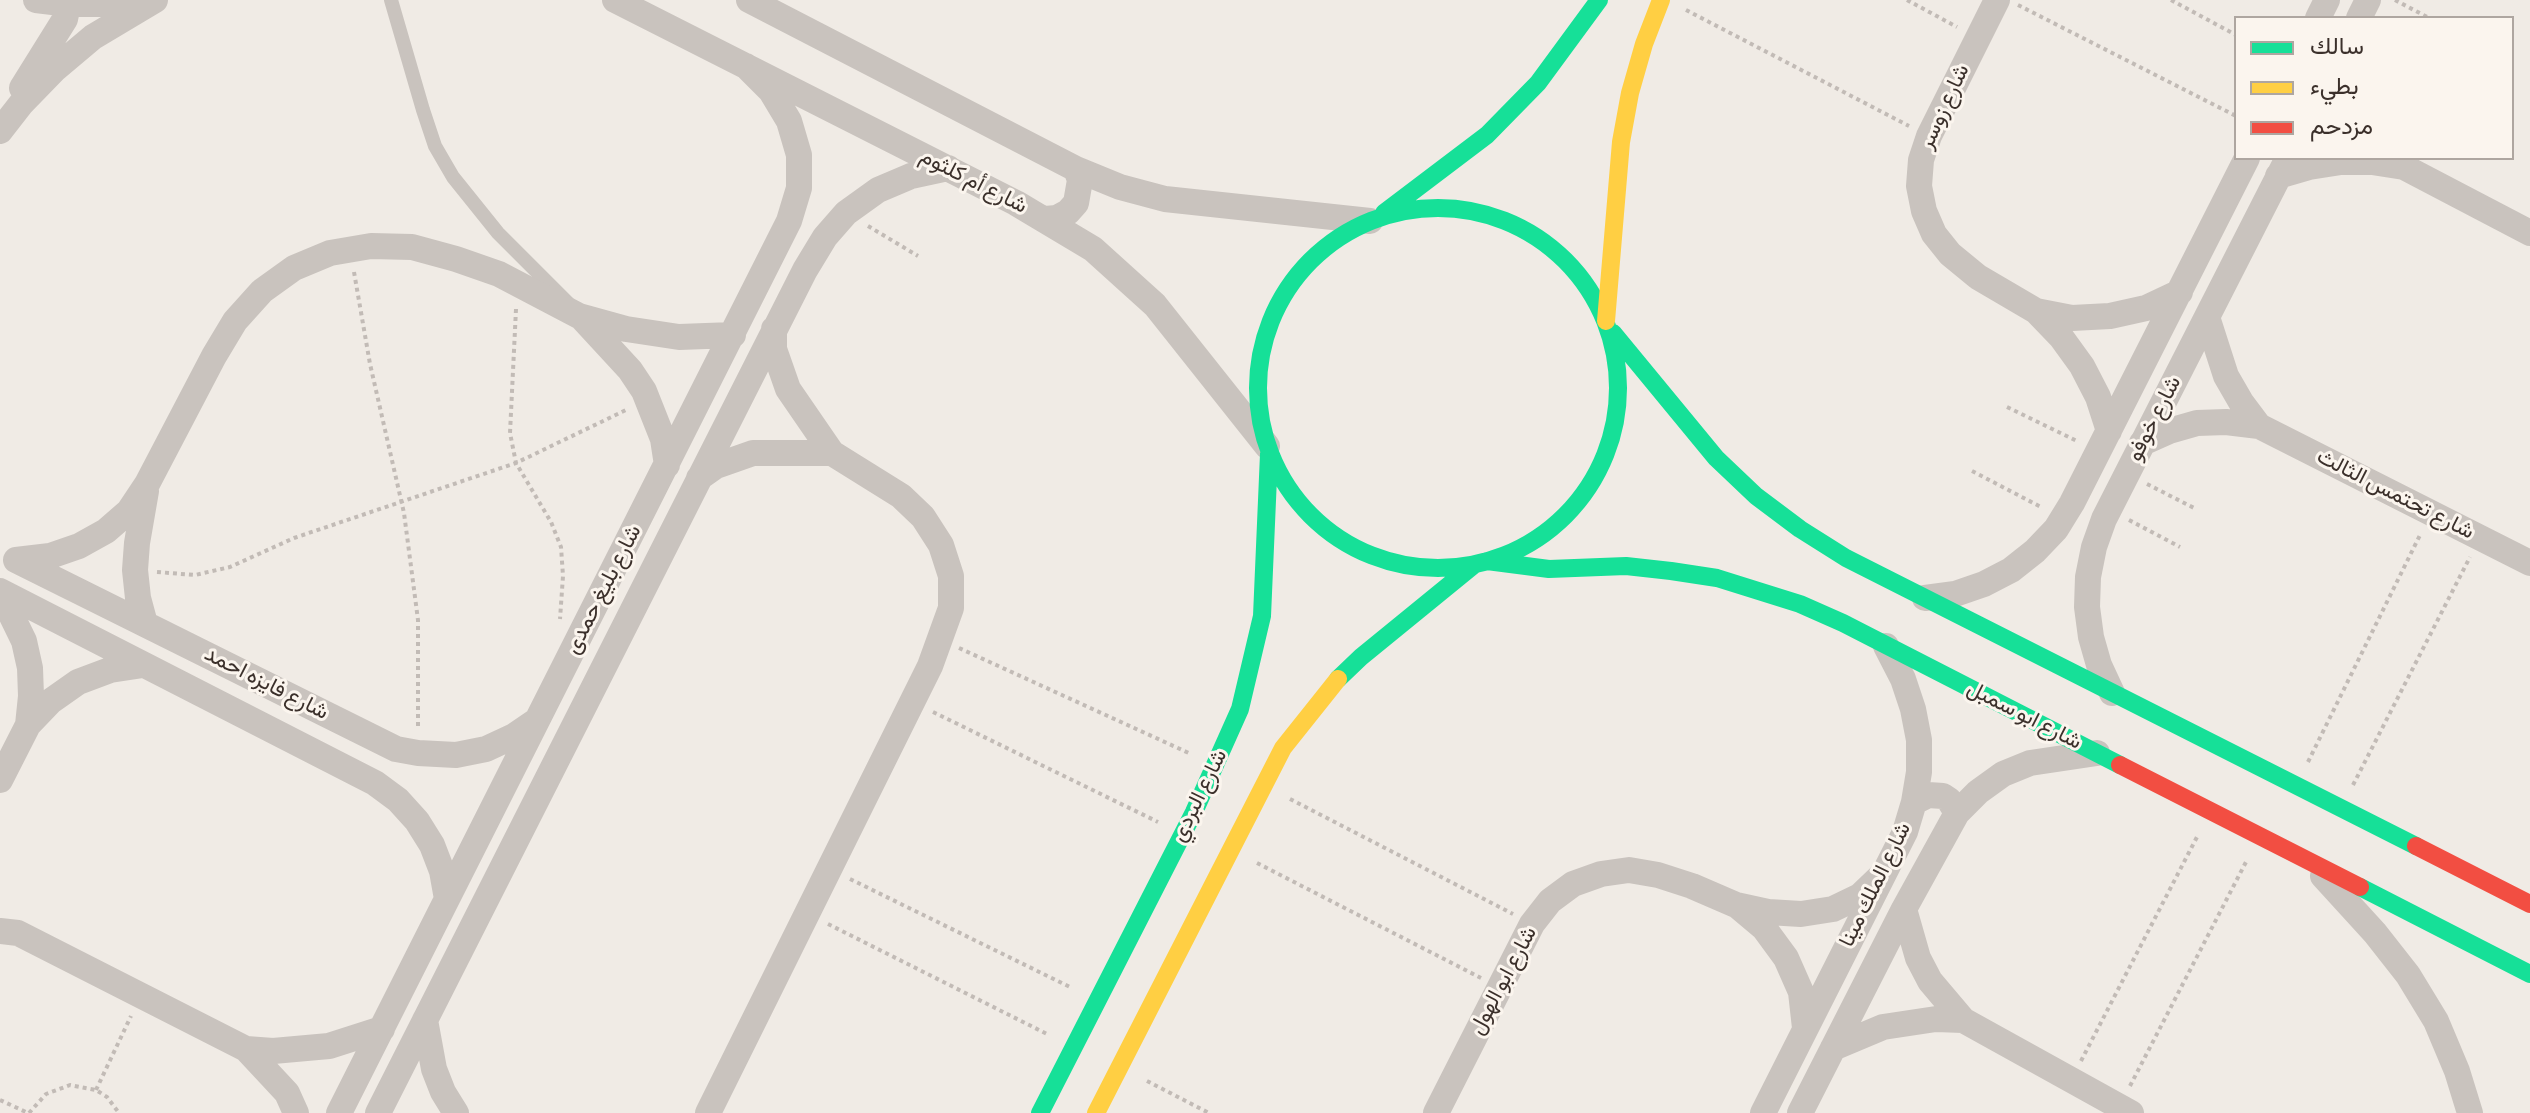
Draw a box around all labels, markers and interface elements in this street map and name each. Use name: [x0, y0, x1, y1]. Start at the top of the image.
legend: [2234, 16, 2514, 160]
text: سالك: [2310, 32, 2364, 61]
street label: شارع زوسر: [1914, 60, 1976, 154]
text: بطيء: [2310, 72, 2359, 101]
text: مزدحم: [2310, 112, 2373, 141]
street label: شارع أم كلثوم: [915, 144, 1031, 220]
street label: شارع خوفو: [2122, 372, 2188, 466]
street label: شارع تحتمس الثالث: [2312, 444, 2478, 546]
street label: شارع بليغ حمدى: [560, 521, 648, 659]
street label: شارع فايزه احمد: [199, 641, 333, 727]
street label: شارع ابو سمبل: [1962, 676, 2086, 756]
street label: شارع البردي: [1166, 745, 1234, 847]
street label: شارع الملك مينا: [1835, 818, 1917, 952]
street label: شارع ابو الهول: [1464, 922, 1544, 1040]

